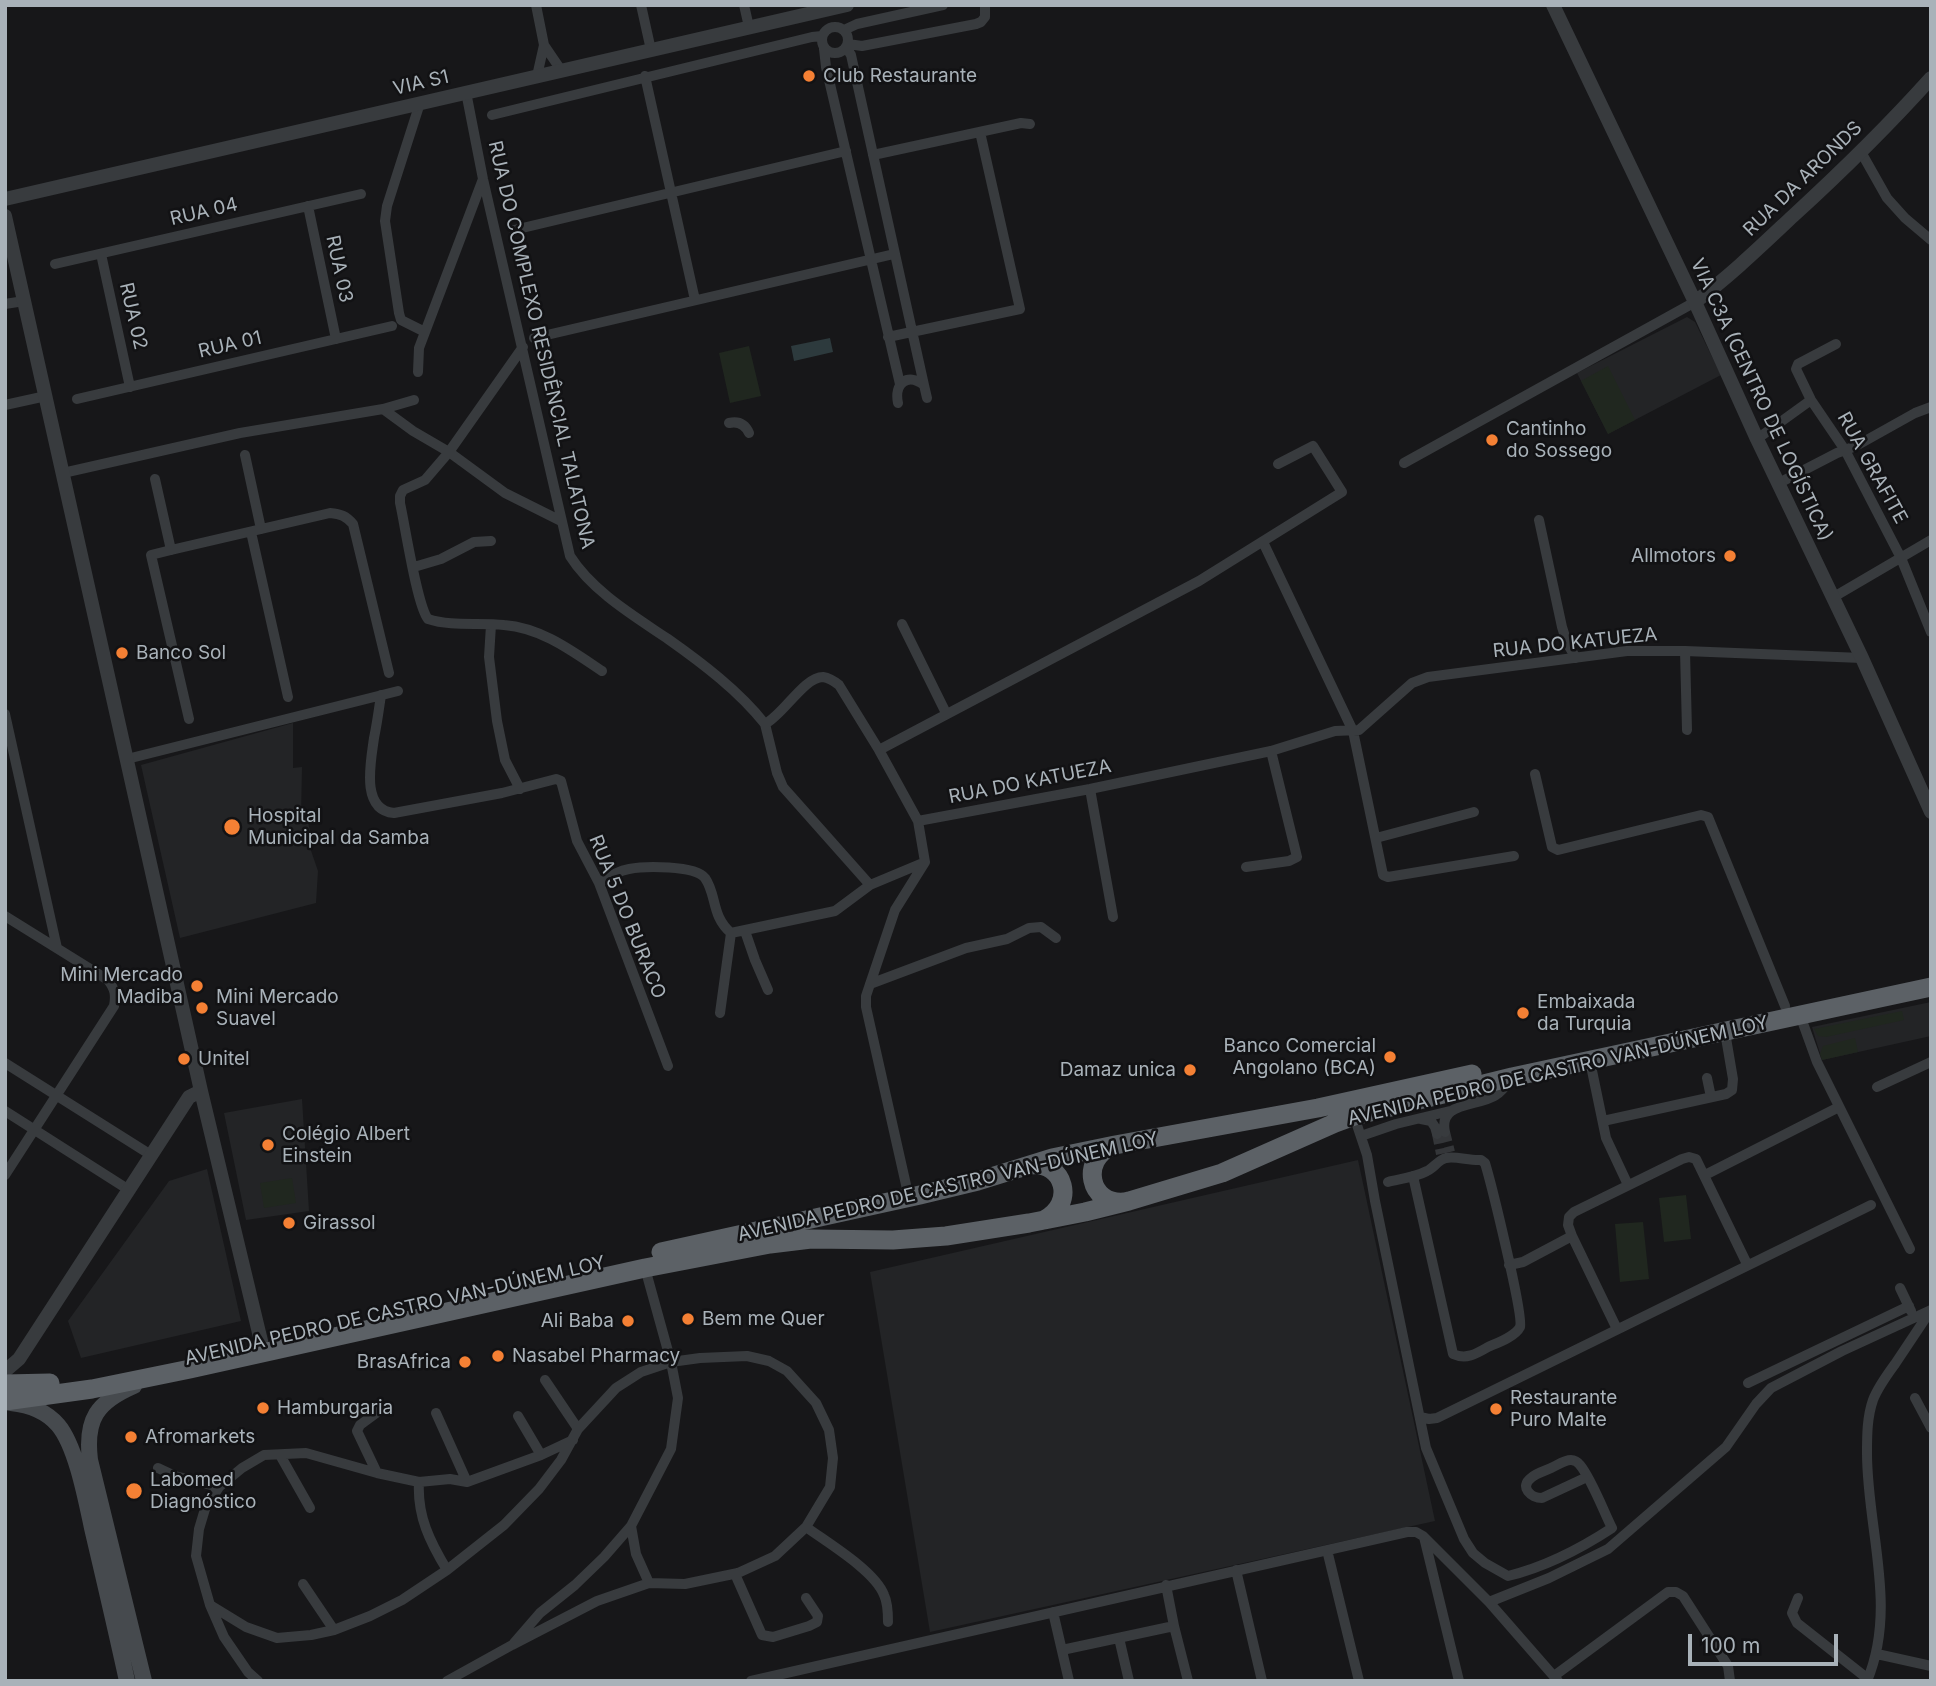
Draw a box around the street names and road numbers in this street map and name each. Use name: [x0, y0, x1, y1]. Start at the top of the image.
street label: VIA S1: [391, 66, 451, 100]
street label: RUA DA ARONDS: [1739, 117, 1867, 241]
street label: RUA DO COMPLEXO RESIDÊNCIAL TALATONA: [483, 139, 599, 551]
street label: RUA 04: [168, 193, 240, 231]
street label: RUA 03: [321, 233, 357, 305]
street label: VIA C3A (CENTRO DE LOGÍSTICA): [1685, 255, 1837, 545]
street label: RUA 02: [114, 280, 152, 352]
street label: RUA 01: [196, 327, 264, 363]
street label: RUA GRAFITE: [1832, 408, 1912, 528]
street label: RUA DO KATUEZA: [1492, 623, 1658, 663]
street label: RUA DO KATUEZA: [947, 755, 1113, 809]
street label: RUA 5 DO BURACO: [584, 832, 670, 1002]
street label: AVENIDA PEDRO DE CASTRO VAN-DÚNEM LOY: [1345, 1011, 1771, 1131]
street label: AVENIDA PEDRO DE CASTRO VAN-DÚNEM LOY: [735, 1127, 1161, 1247]
street label: AVENIDA PEDRO DE CASTRO VAN-DÚNEM LOY: [182, 1251, 608, 1371]

